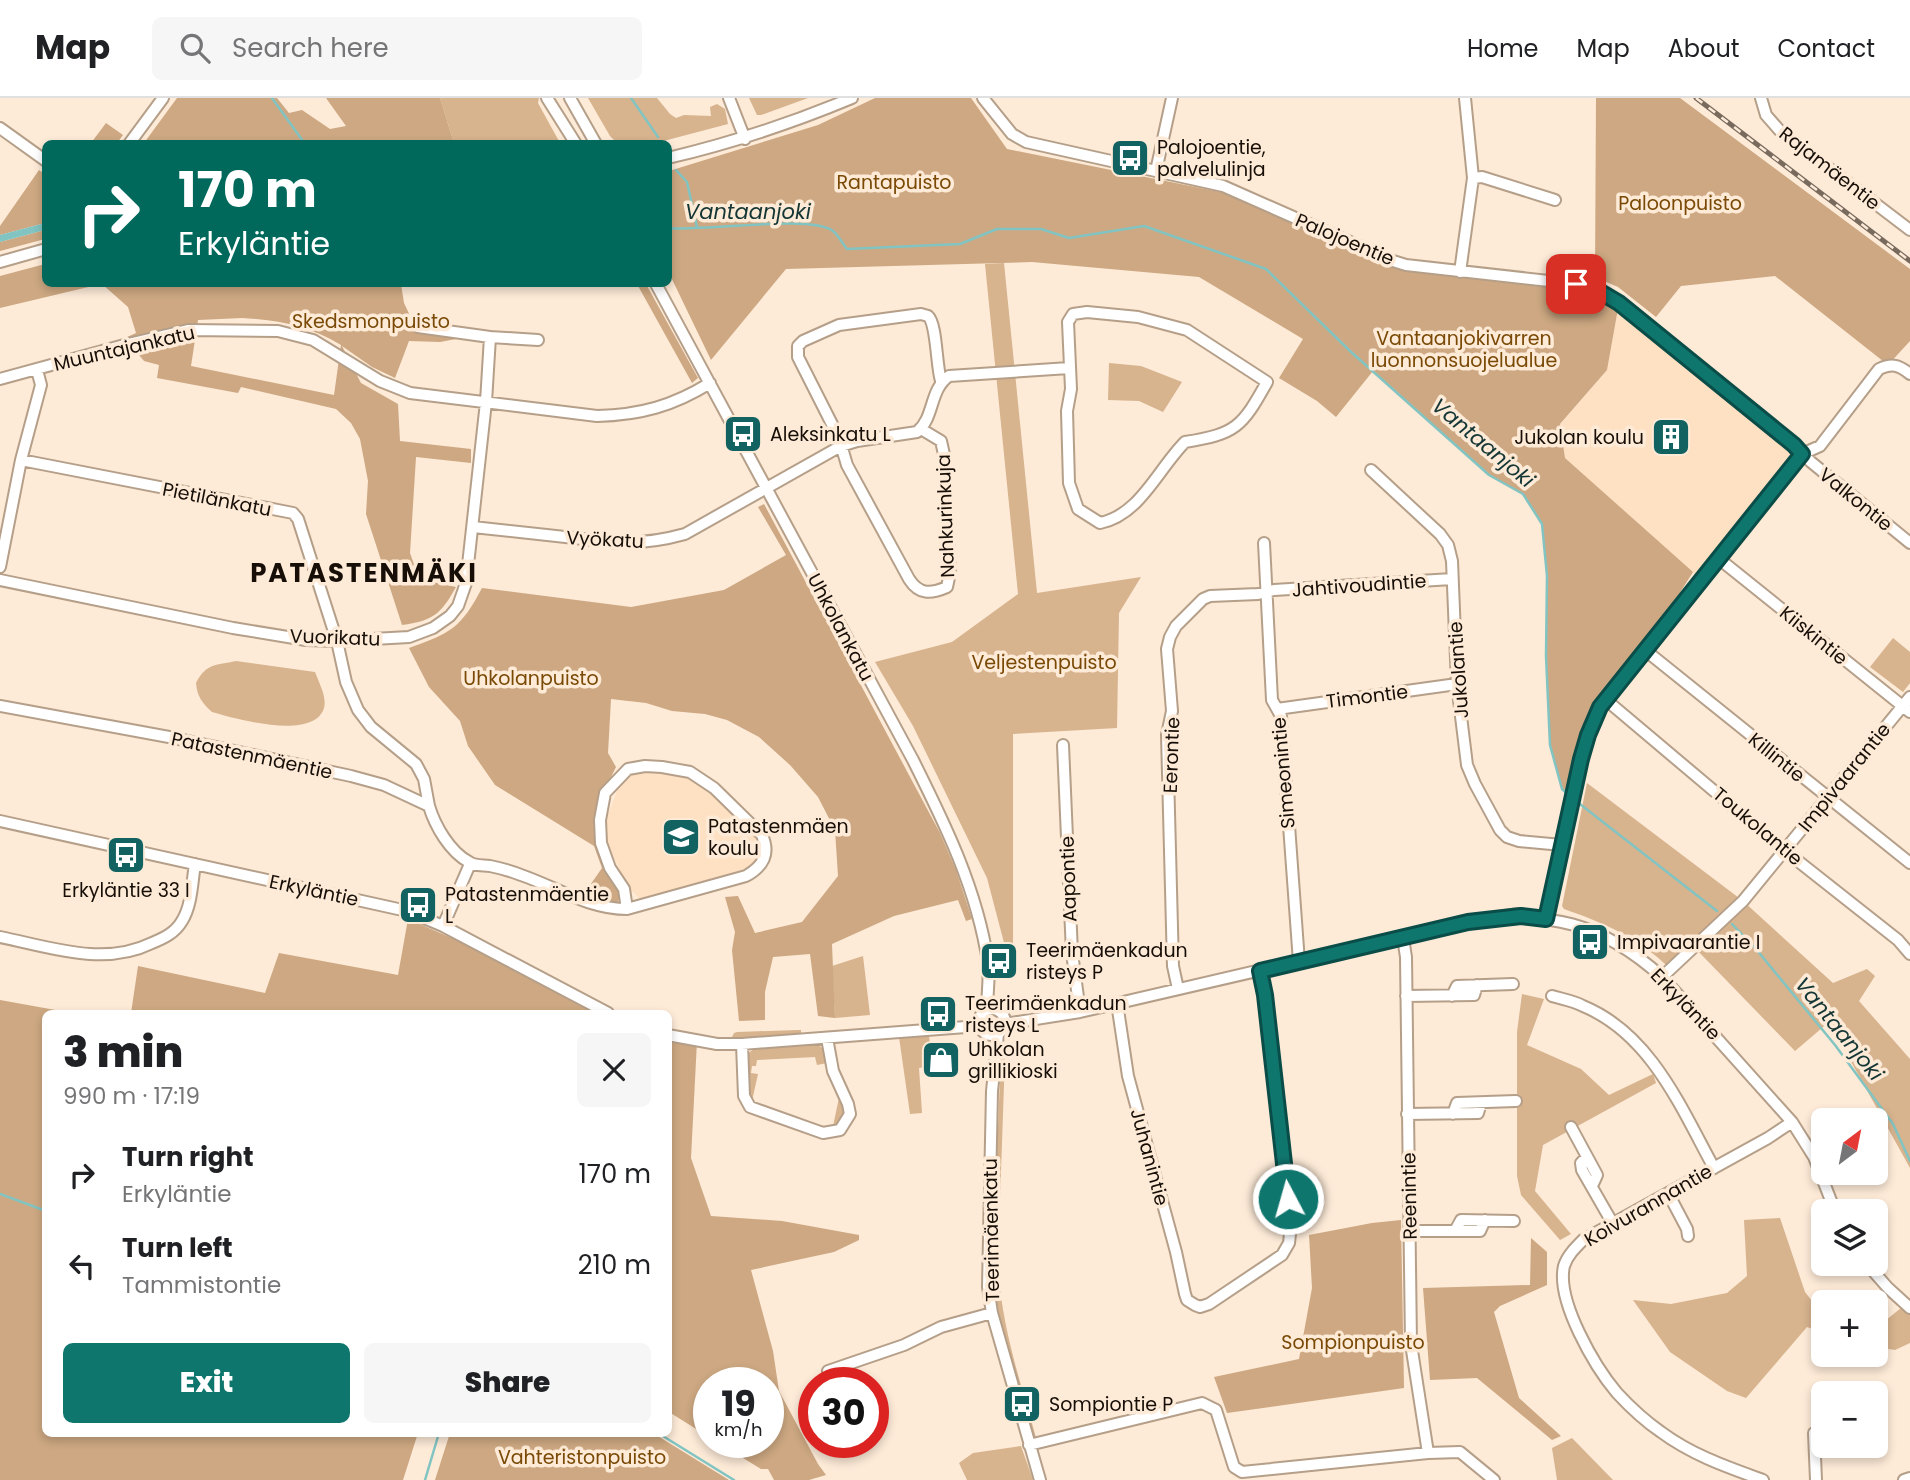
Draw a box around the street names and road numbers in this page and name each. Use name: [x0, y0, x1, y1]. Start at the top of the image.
street label: Rajamäentie: [1773, 120, 1886, 216]
street label: Palojoentie: [1291, 207, 1398, 272]
street label: Muuntajankatu: [51, 319, 197, 378]
street label: Nahkurinkuja: [930, 454, 961, 578]
street label: Valkontie: [1813, 461, 1898, 538]
street label: Pietilänkatu: [160, 476, 274, 523]
street label: Vyökatu: [566, 524, 644, 555]
street label: Jahtivoudintie: [1291, 567, 1427, 604]
street label: Uhkolankatu: [801, 569, 880, 686]
street label: Kiiskintie: [1774, 600, 1854, 671]
street label: Jukolantie: [1442, 621, 1475, 719]
street label: Vuorikatu: [289, 622, 381, 653]
street label: Timontie: [1325, 678, 1410, 715]
street label: Eerontie: [1157, 716, 1186, 794]
street label: Simeonintie: [1265, 716, 1302, 830]
street label: Impivaarantie: [1792, 717, 1897, 838]
street label: Patastenmäentie: [169, 725, 335, 786]
street label: Killintie: [1743, 726, 1811, 789]
street label: Toukolantie: [1707, 781, 1808, 872]
street label: Aapontie: [1054, 835, 1083, 923]
street label: Erkyläntie: [267, 868, 361, 913]
street label: Erkyläntie: [1645, 962, 1727, 1046]
street label: Juhanintie: [1124, 1106, 1175, 1209]
street label: Reenintie: [1395, 1152, 1424, 1240]
street label: Teerimäenkatu: [977, 1158, 1006, 1302]
street label: Koivurannantie: [1579, 1158, 1717, 1253]

